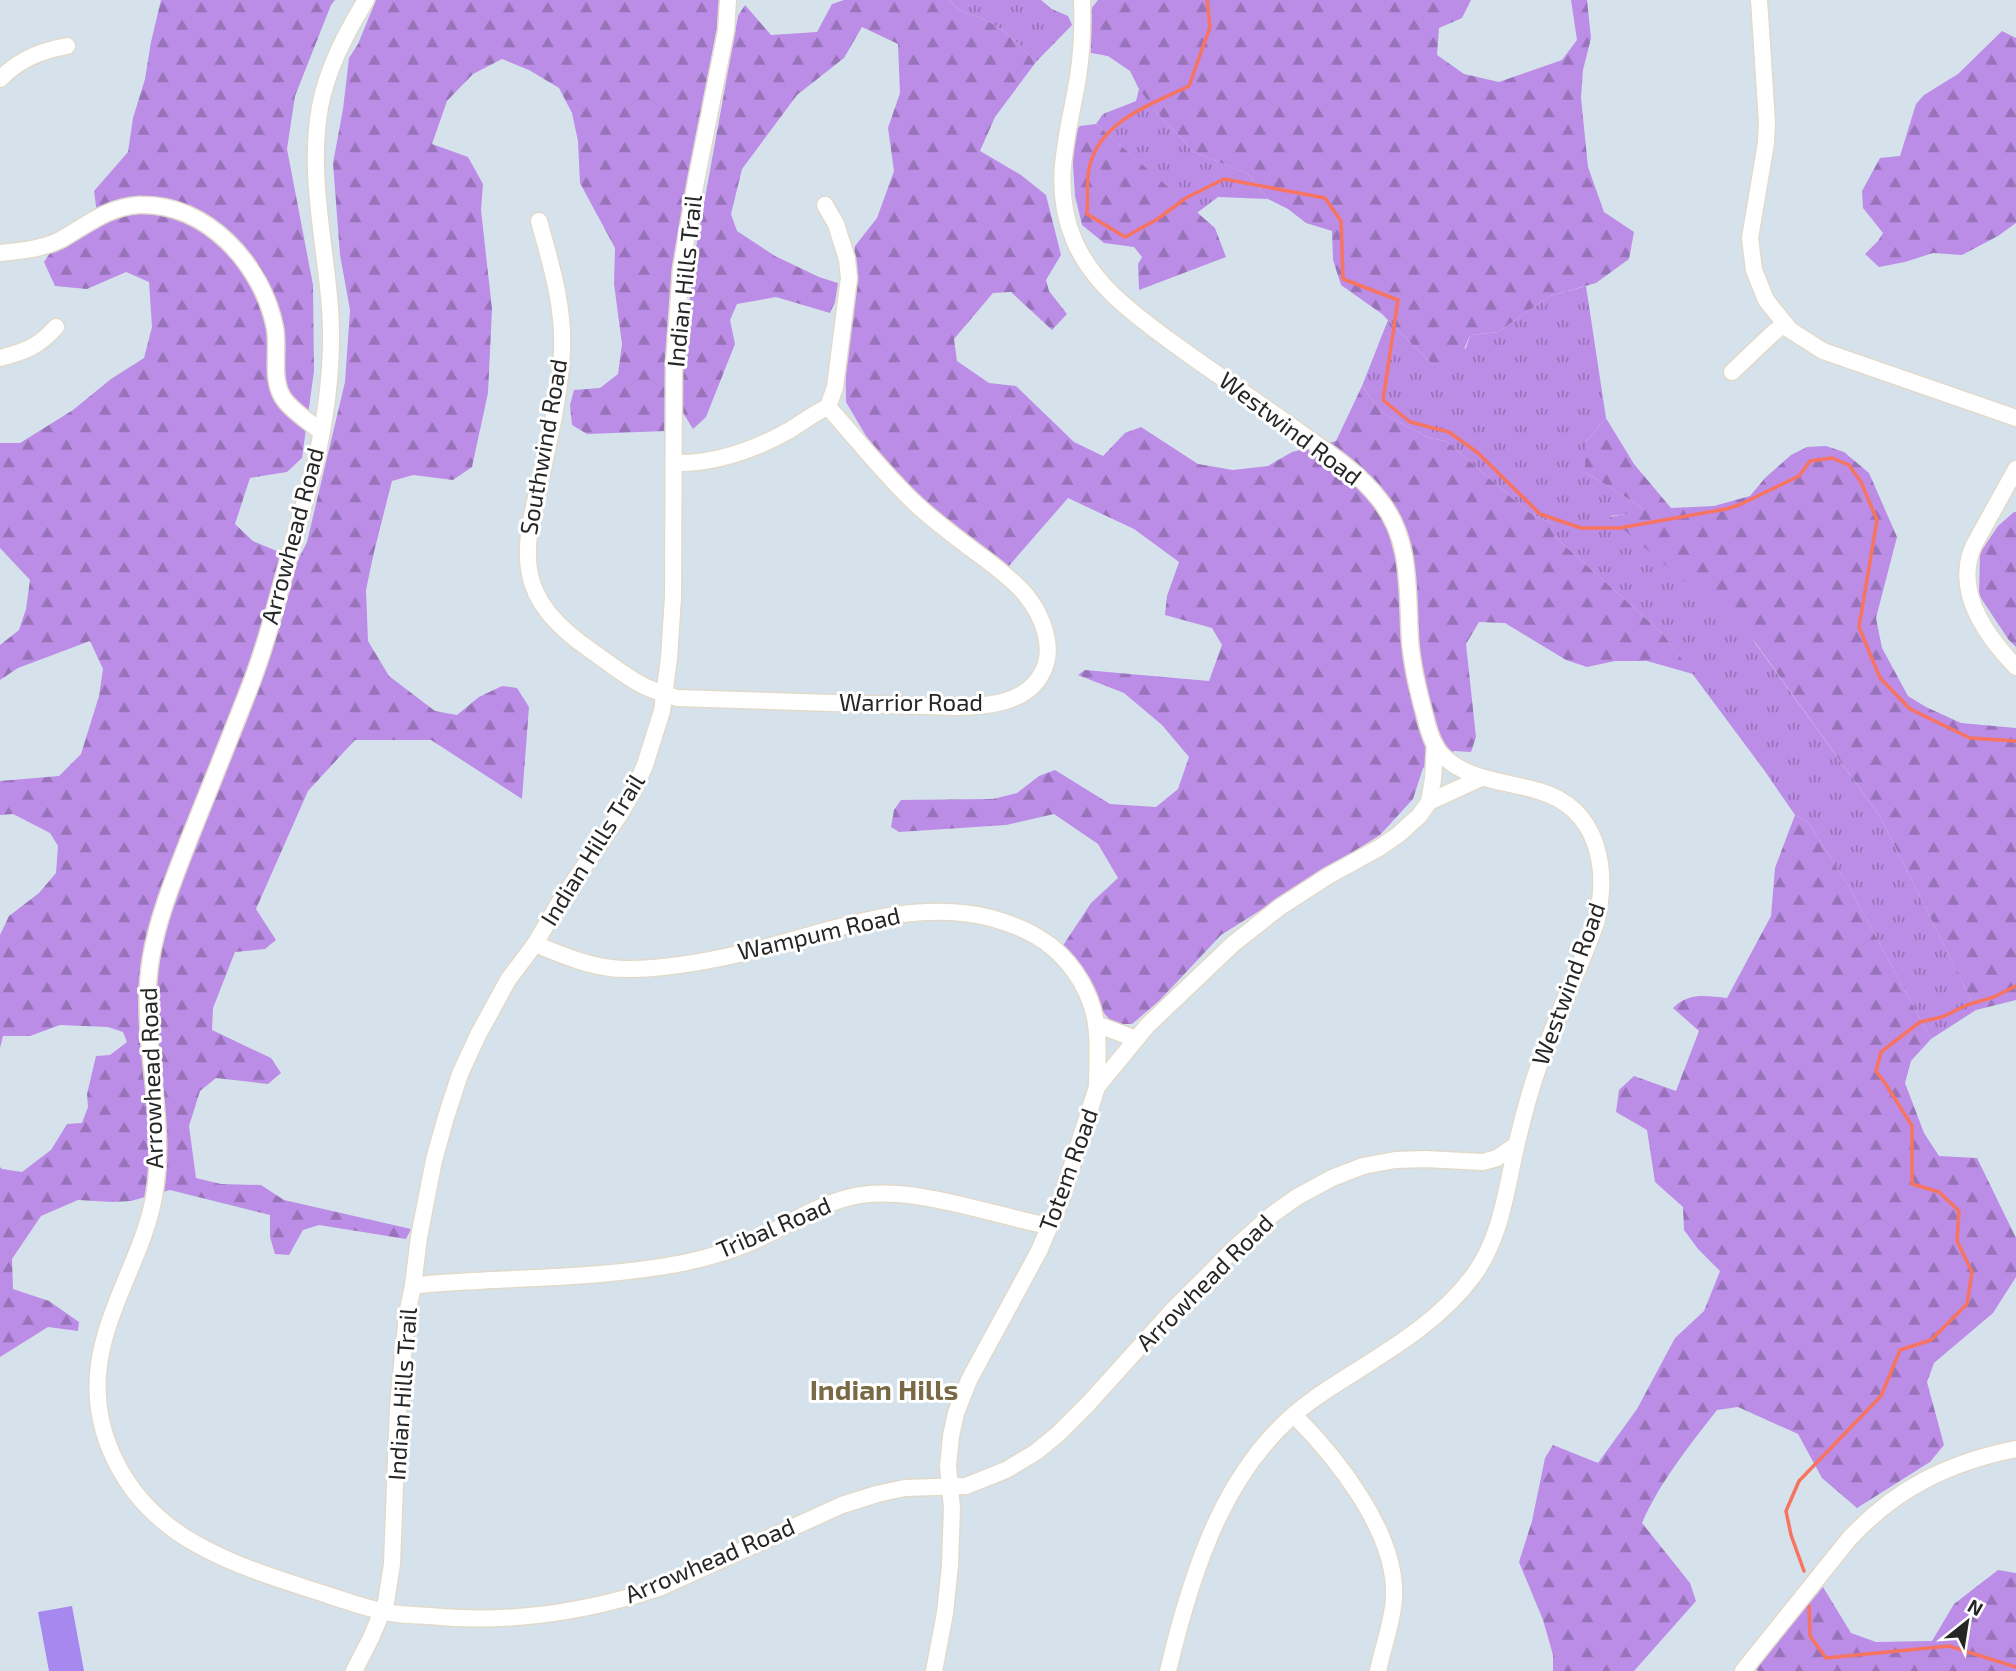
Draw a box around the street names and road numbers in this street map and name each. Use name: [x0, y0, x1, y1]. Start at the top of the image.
street label: Indian Hills Trail: [660, 193, 707, 369]
street label: Southwind Road: [513, 357, 572, 537]
street label: Westwind Road: [1214, 365, 1368, 491]
street label: Arrowhead Road: [254, 444, 329, 627]
street label: Warrior Road: [839, 687, 983, 716]
street label: Indian Hills Trail: [534, 768, 650, 930]
street label: Westwind Road: [1525, 898, 1610, 1069]
street label: Wampum Road: [735, 900, 903, 965]
street label: Arrowhead Road: [133, 987, 168, 1169]
street label: Totem Road: [1032, 1104, 1103, 1235]
street label: Tribal Road: [712, 1190, 835, 1264]
street label: Arrowhead Road: [1129, 1207, 1278, 1356]
street label: Indian Hills Trail: [381, 1306, 422, 1481]
street label: Arrowhead Road: [620, 1511, 799, 1608]

